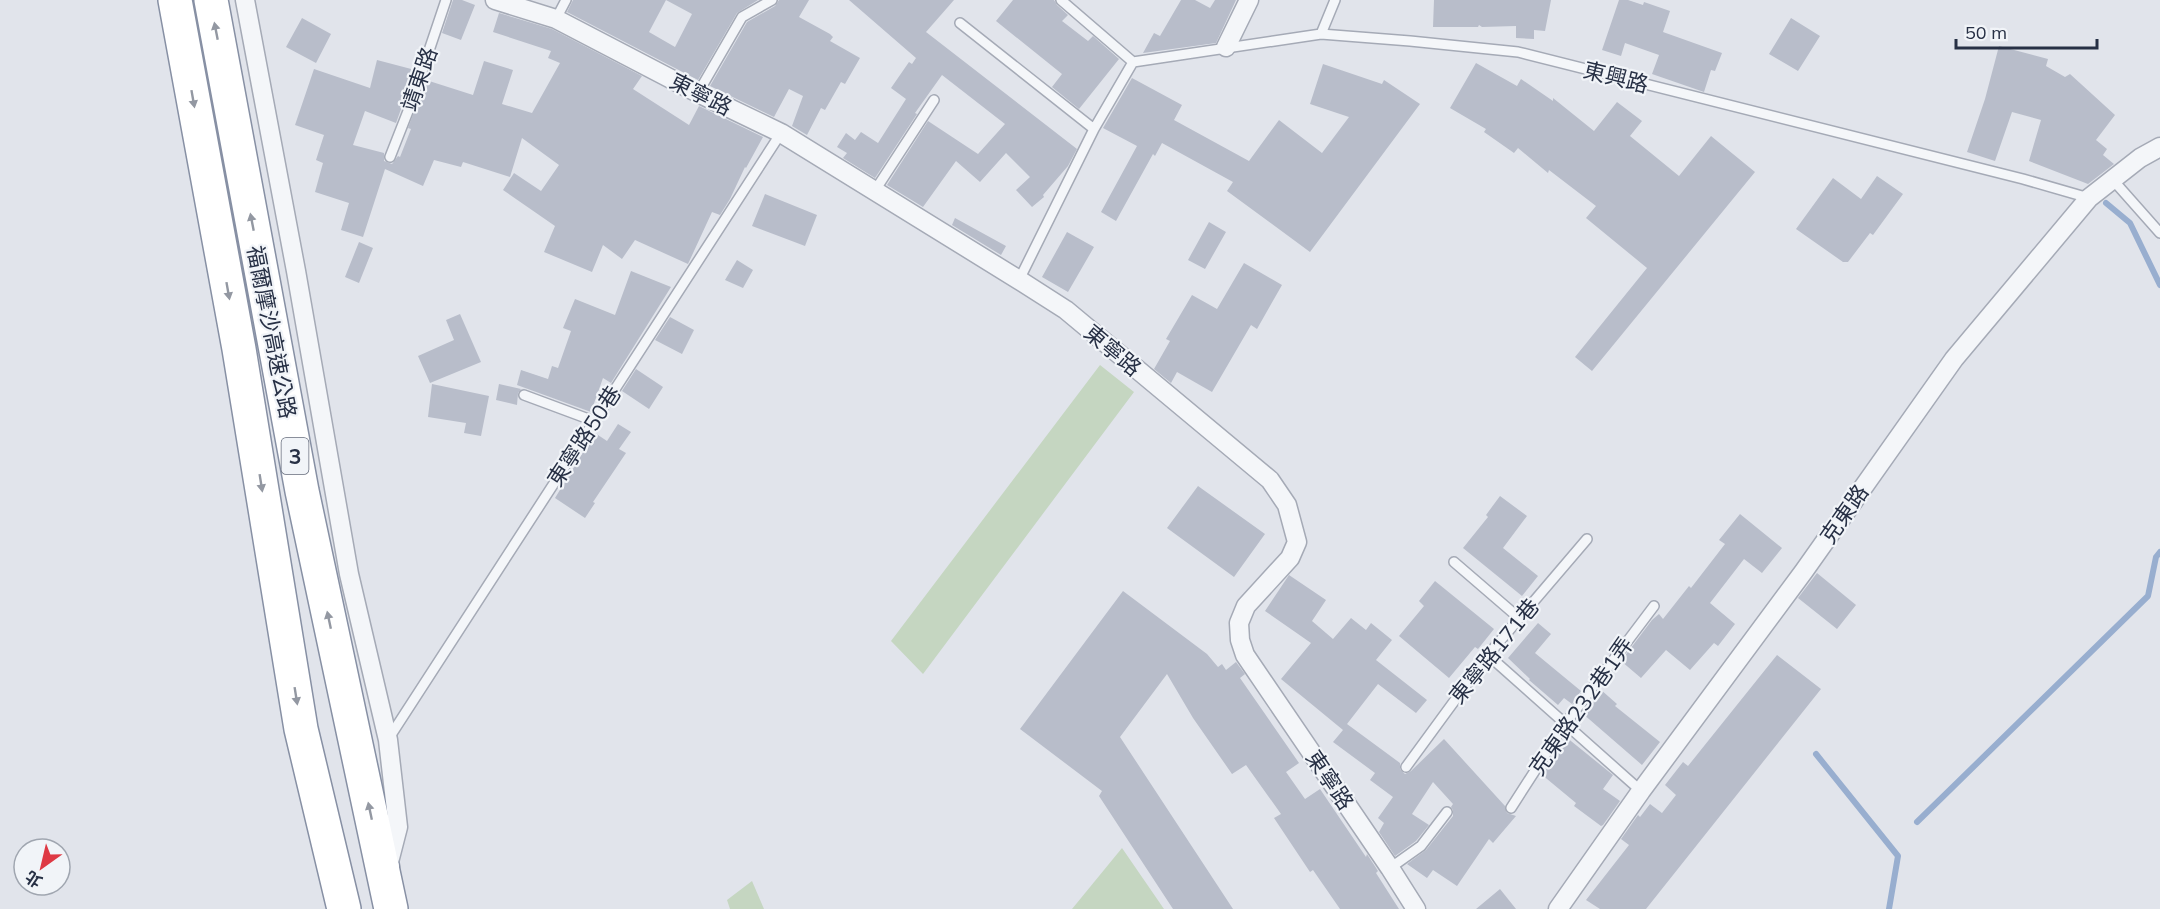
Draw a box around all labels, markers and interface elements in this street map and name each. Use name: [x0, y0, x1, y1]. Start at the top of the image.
scale bar: [1956, 12, 2097, 50]
one-way arrow: [211, 21, 220, 40]
text: 50 m: [1965, 21, 2007, 44]
street label: 靖東路: [395, 43, 443, 115]
street label: 東興路: [1581, 55, 1651, 99]
street label: 東寧路: [665, 67, 737, 121]
one-way arrow: [189, 90, 198, 109]
one-way arrow: [247, 213, 256, 232]
street label: 福爾摩沙高速公路: [241, 243, 303, 421]
one-way arrow: [224, 281, 233, 300]
street label: 東寧路: [1079, 318, 1147, 382]
street label: 東寧路50巷: [541, 380, 627, 492]
road number: 3: [282, 438, 308, 474]
one-way arrow: [257, 473, 266, 492]
street label: 克東路: [1814, 479, 1874, 549]
street label: 東寧路171巷: [1443, 593, 1545, 709]
one-way arrow: [324, 610, 333, 629]
street label: 克東路232巷1弄: [1523, 631, 1639, 781]
one-way arrow: [292, 687, 301, 706]
street label: 東寧路: [1300, 745, 1360, 815]
one-way arrow: [365, 801, 374, 820]
north arrow: [12, 837, 72, 897]
text: 北: [21, 867, 46, 892]

